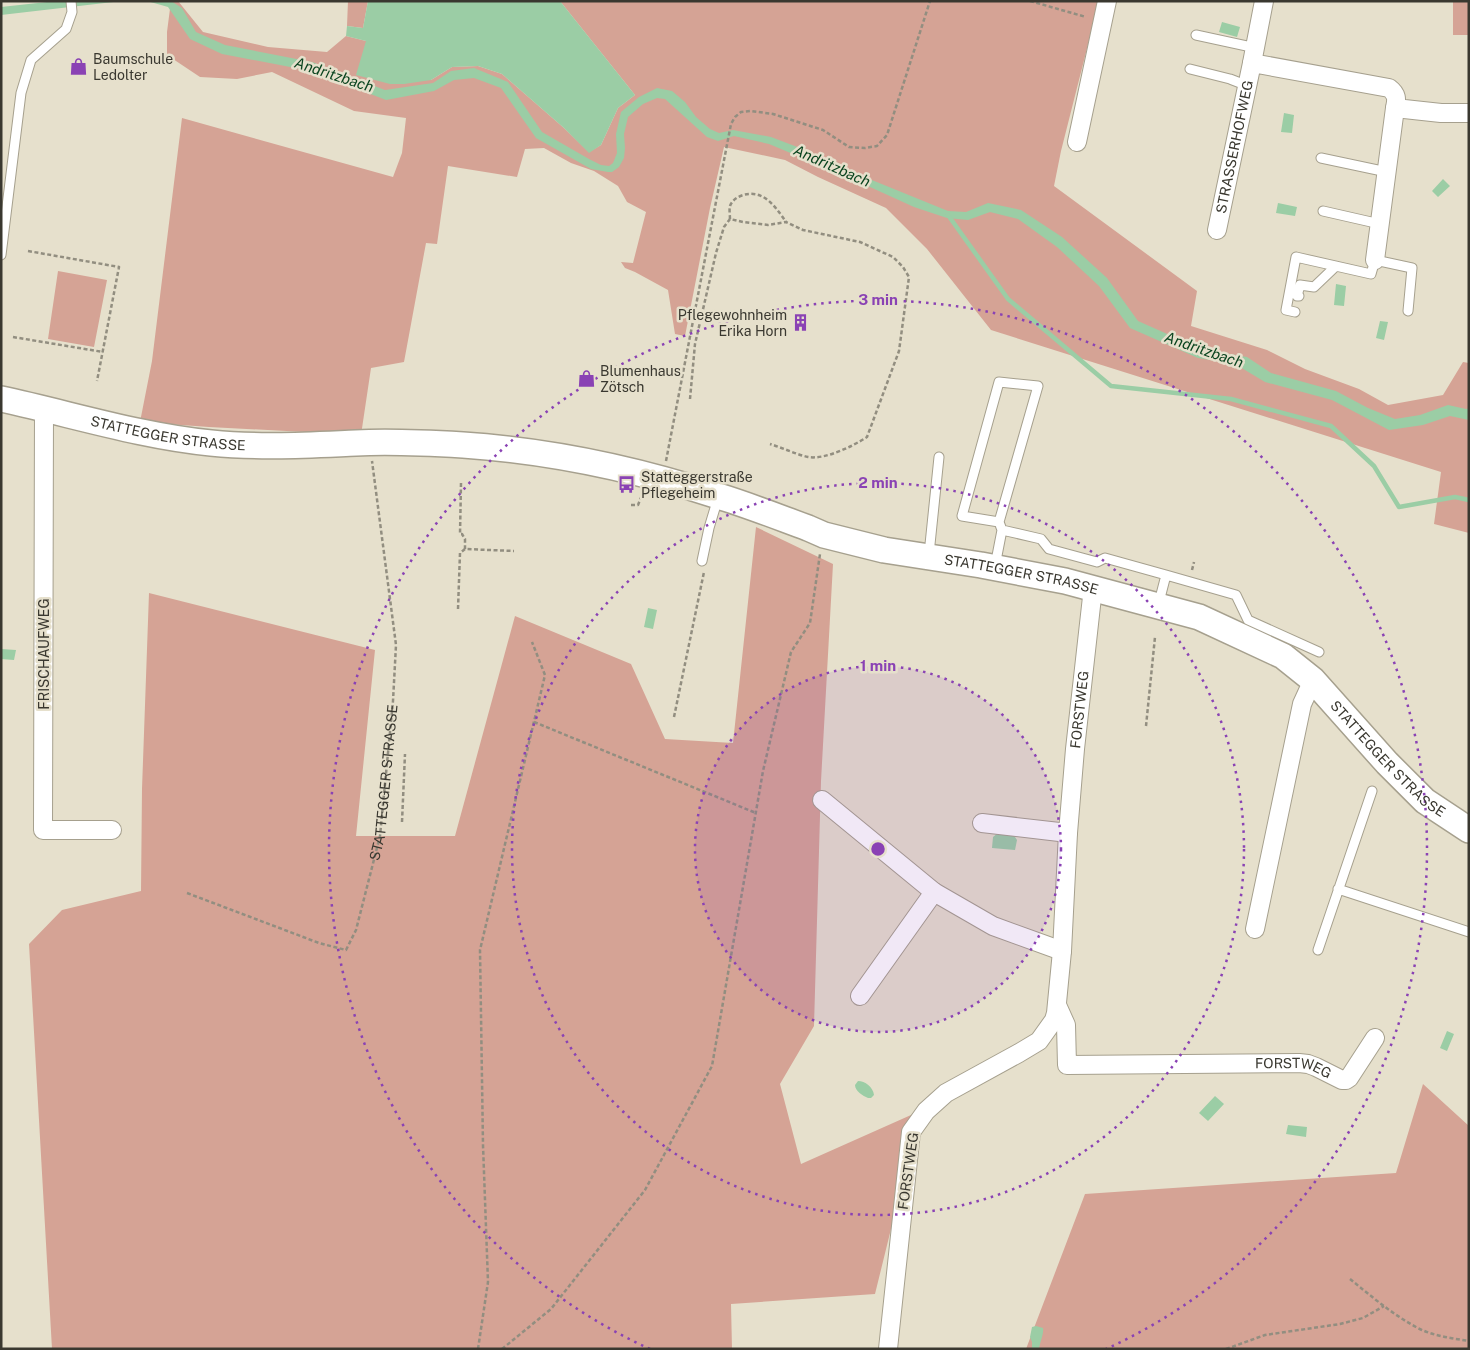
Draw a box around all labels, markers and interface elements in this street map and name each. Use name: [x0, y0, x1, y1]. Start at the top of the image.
place label: Baumschule Ledolter: [93, 51, 173, 83]
water label: Andritzbach: [293, 54, 376, 95]
shop icon: Baumschule Ledolter: [69, 57, 89, 77]
street label: STRASSERHOFWEG: [1213, 79, 1256, 215]
water label: Andritzbach: [791, 141, 873, 190]
text: 3 min: [858, 291, 898, 308]
place label: Pflegewohnheim Erika Horn: [678, 307, 787, 339]
building icon: Pflegewohnheim Erika Horn: [791, 313, 811, 333]
water label: Andritzbach: [1163, 328, 1246, 371]
place label: Blumenhaus Zötsch: [600, 363, 681, 395]
shop icon: Blumenhaus Zötsch: [576, 369, 596, 389]
street label: STATTEGGER STRASSE: [89, 413, 246, 453]
place label: Statteggerstraße Pflegeheim: [641, 469, 753, 501]
text: 2 min: [858, 474, 898, 491]
bus stop icon: Statteggerstraße Pflegeheim: [617, 475, 637, 495]
street label: STATTEGGER STRASSE: [943, 551, 1100, 598]
street label: FRISCHAUFWEG: [36, 598, 52, 710]
text: 1 min: [860, 657, 896, 674]
street label: FORSTWEG: [1067, 670, 1092, 749]
street label: STATTEGGER STRASSE: [1327, 697, 1448, 820]
street label: STATTEGGER STRASSE: [366, 704, 401, 862]
centre of rings: [869, 840, 887, 858]
street label: FORSTWEG: [1255, 1055, 1334, 1082]
street label: FORSTWEG: [895, 1131, 921, 1211]

